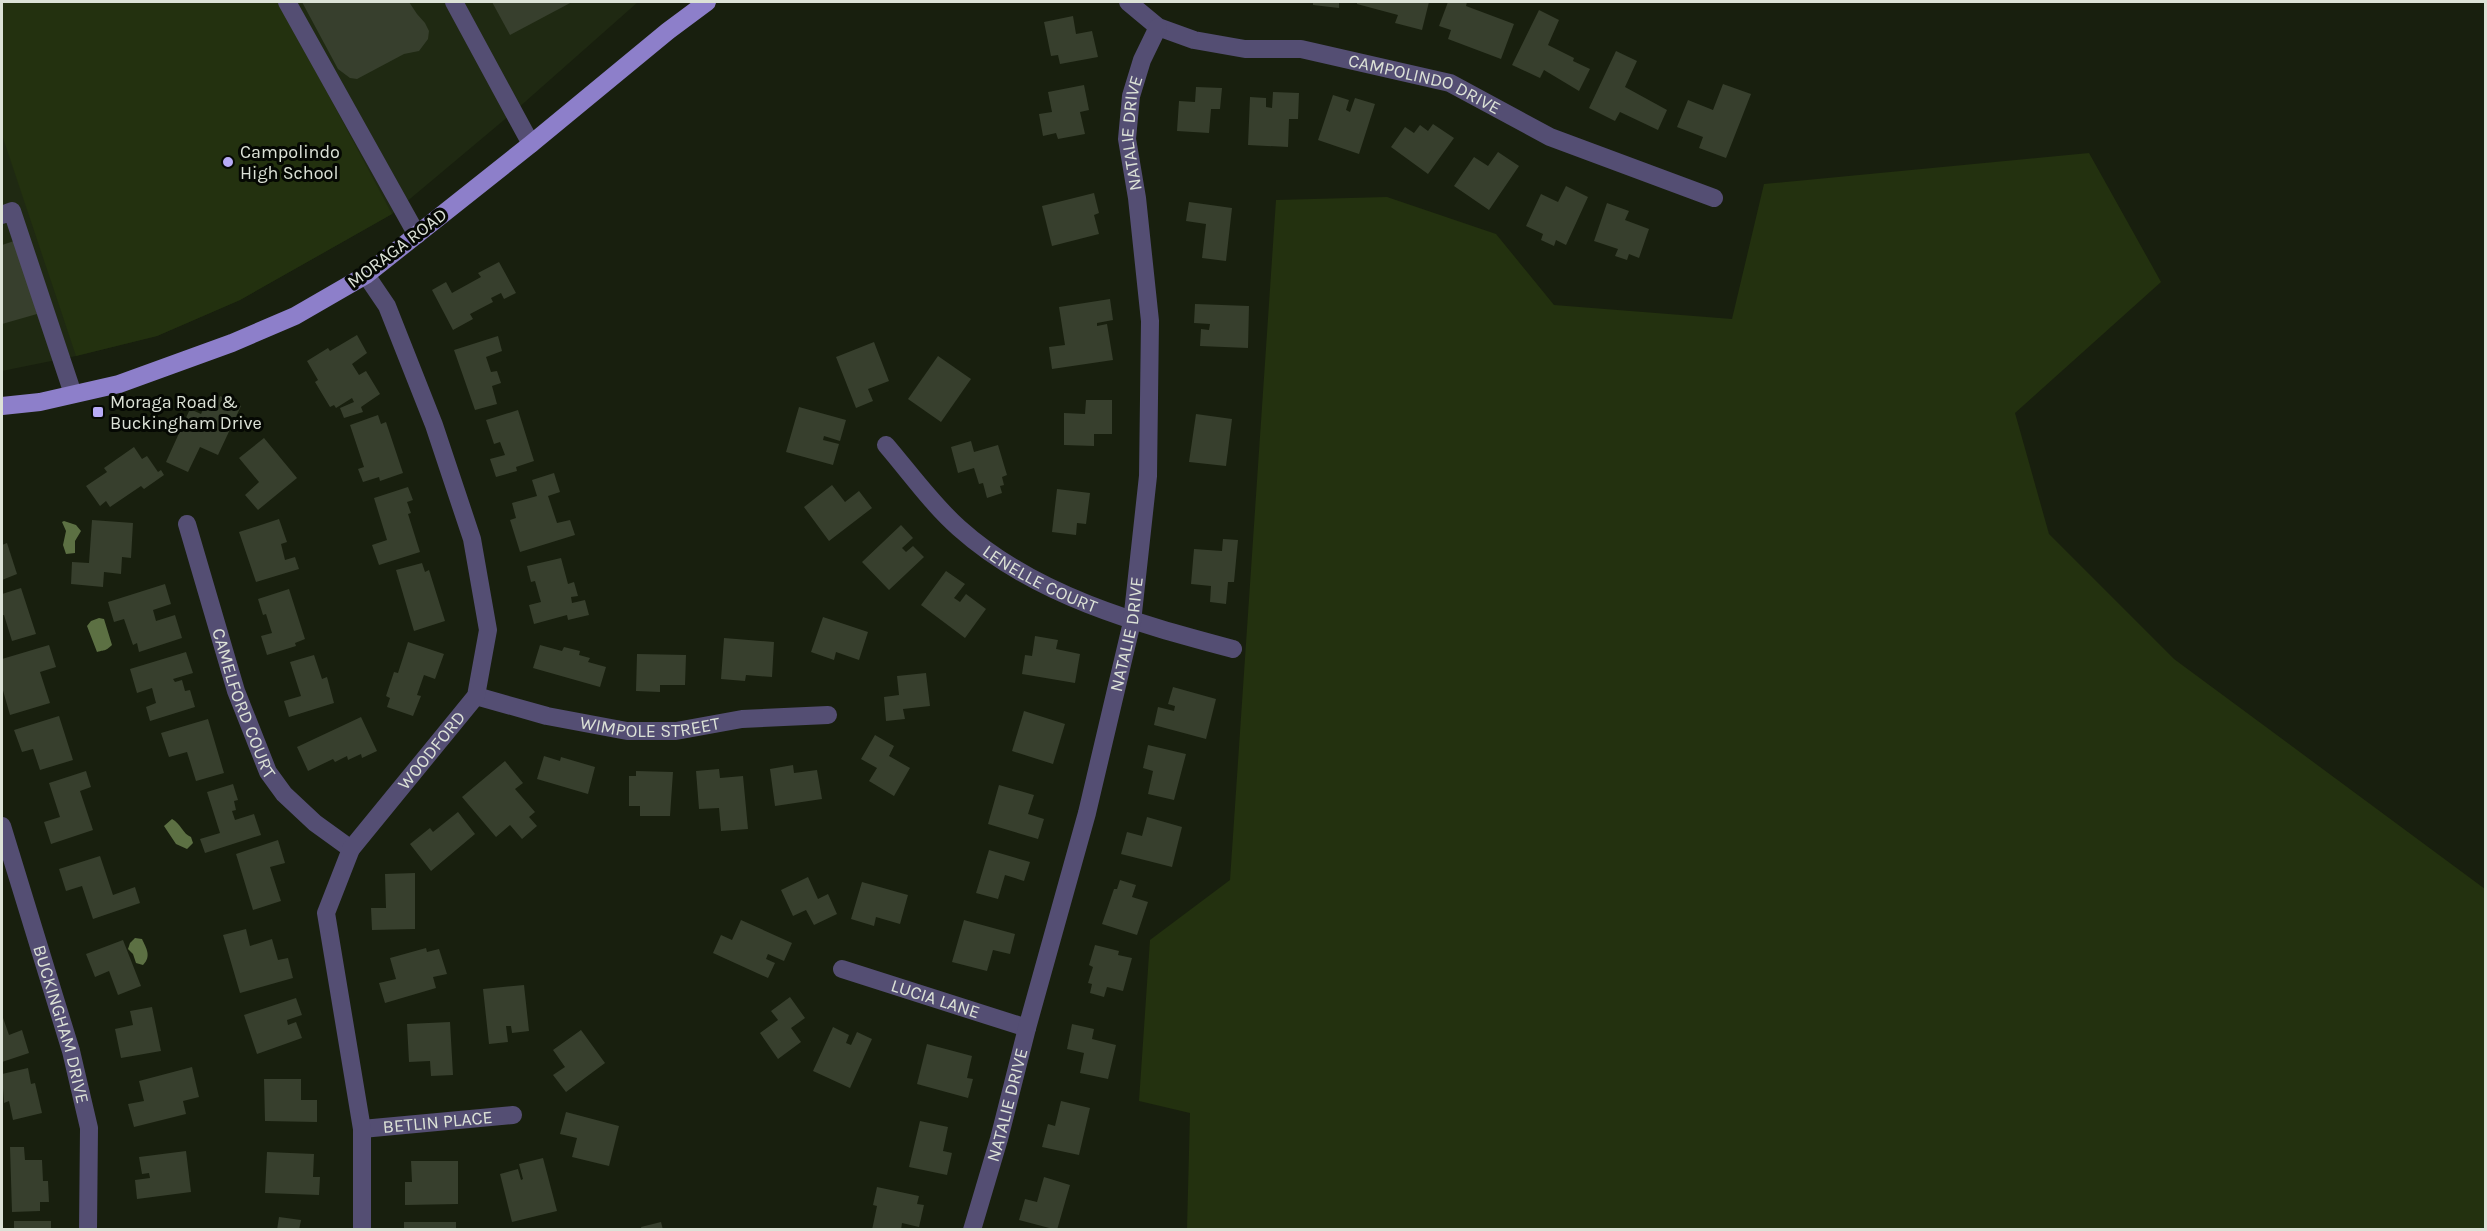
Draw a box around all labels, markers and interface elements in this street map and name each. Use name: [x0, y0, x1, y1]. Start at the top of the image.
street label: CAMPOLINDO DRIVE: [1346, 49, 1505, 119]
street label: NATALIE DRIVE: [1116, 73, 1148, 193]
place label: Campolindo High School: [240, 141, 340, 184]
marker: Campolindo High School: [221, 155, 235, 169]
street label: MORAGA ROAD: [343, 203, 451, 293]
place label: Moraga Road & Buckingham Drive: [110, 391, 262, 434]
marker: Moraga Road & Buckingham Drive: [91, 405, 105, 419]
street label: LENELLE COURT: [978, 540, 1100, 618]
street label: NATALIE DRIVE: [1105, 576, 1148, 694]
street label: CAMELFORD COURT: [207, 626, 280, 783]
street label: WOODFORD: [393, 707, 470, 794]
street label: WIMPOLE STREET: [578, 711, 722, 742]
street label: BUCKINGHAM DRIVE: [28, 942, 94, 1106]
street label: LUCIA LANE: [888, 974, 983, 1023]
street label: NATALIE DRIVE: [982, 1046, 1033, 1164]
street label: BETLIN PLACE: [382, 1106, 494, 1138]

